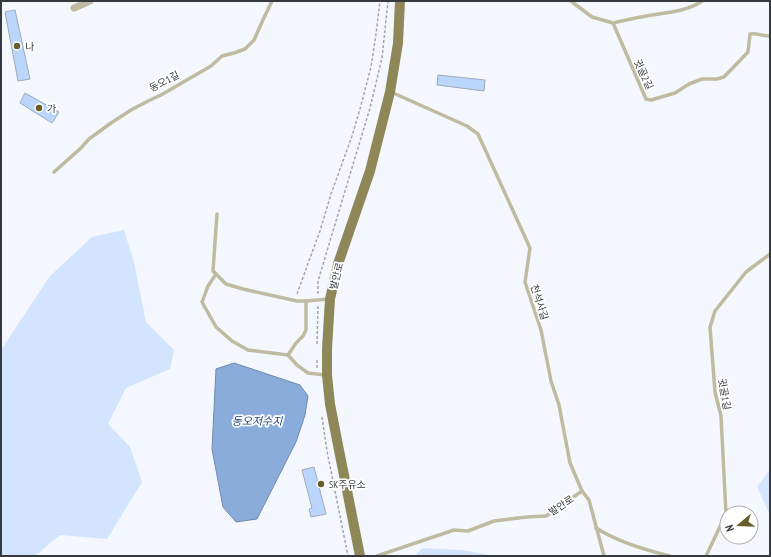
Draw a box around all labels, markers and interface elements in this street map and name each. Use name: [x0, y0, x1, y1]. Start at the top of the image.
place label: 나: [25, 40, 35, 53]
marker: 나: [12, 41, 22, 51]
street label: 귓골2길: [631, 57, 656, 92]
street label: 동오1길: [147, 68, 181, 95]
place label: 가: [47, 102, 56, 115]
marker: 가: [34, 103, 44, 113]
street label: 발안로: [327, 261, 346, 291]
street label: 천석사길: [528, 283, 551, 322]
street label: 귓골1길: [715, 377, 734, 411]
water label: 동오저수지: [232, 414, 283, 428]
place label: SK주유소: [329, 478, 366, 491]
marker: SK주유소: [316, 479, 326, 489]
street label: 발안로: [546, 492, 576, 519]
north arrow: [719, 505, 759, 545]
text: N: [722, 523, 737, 533]

